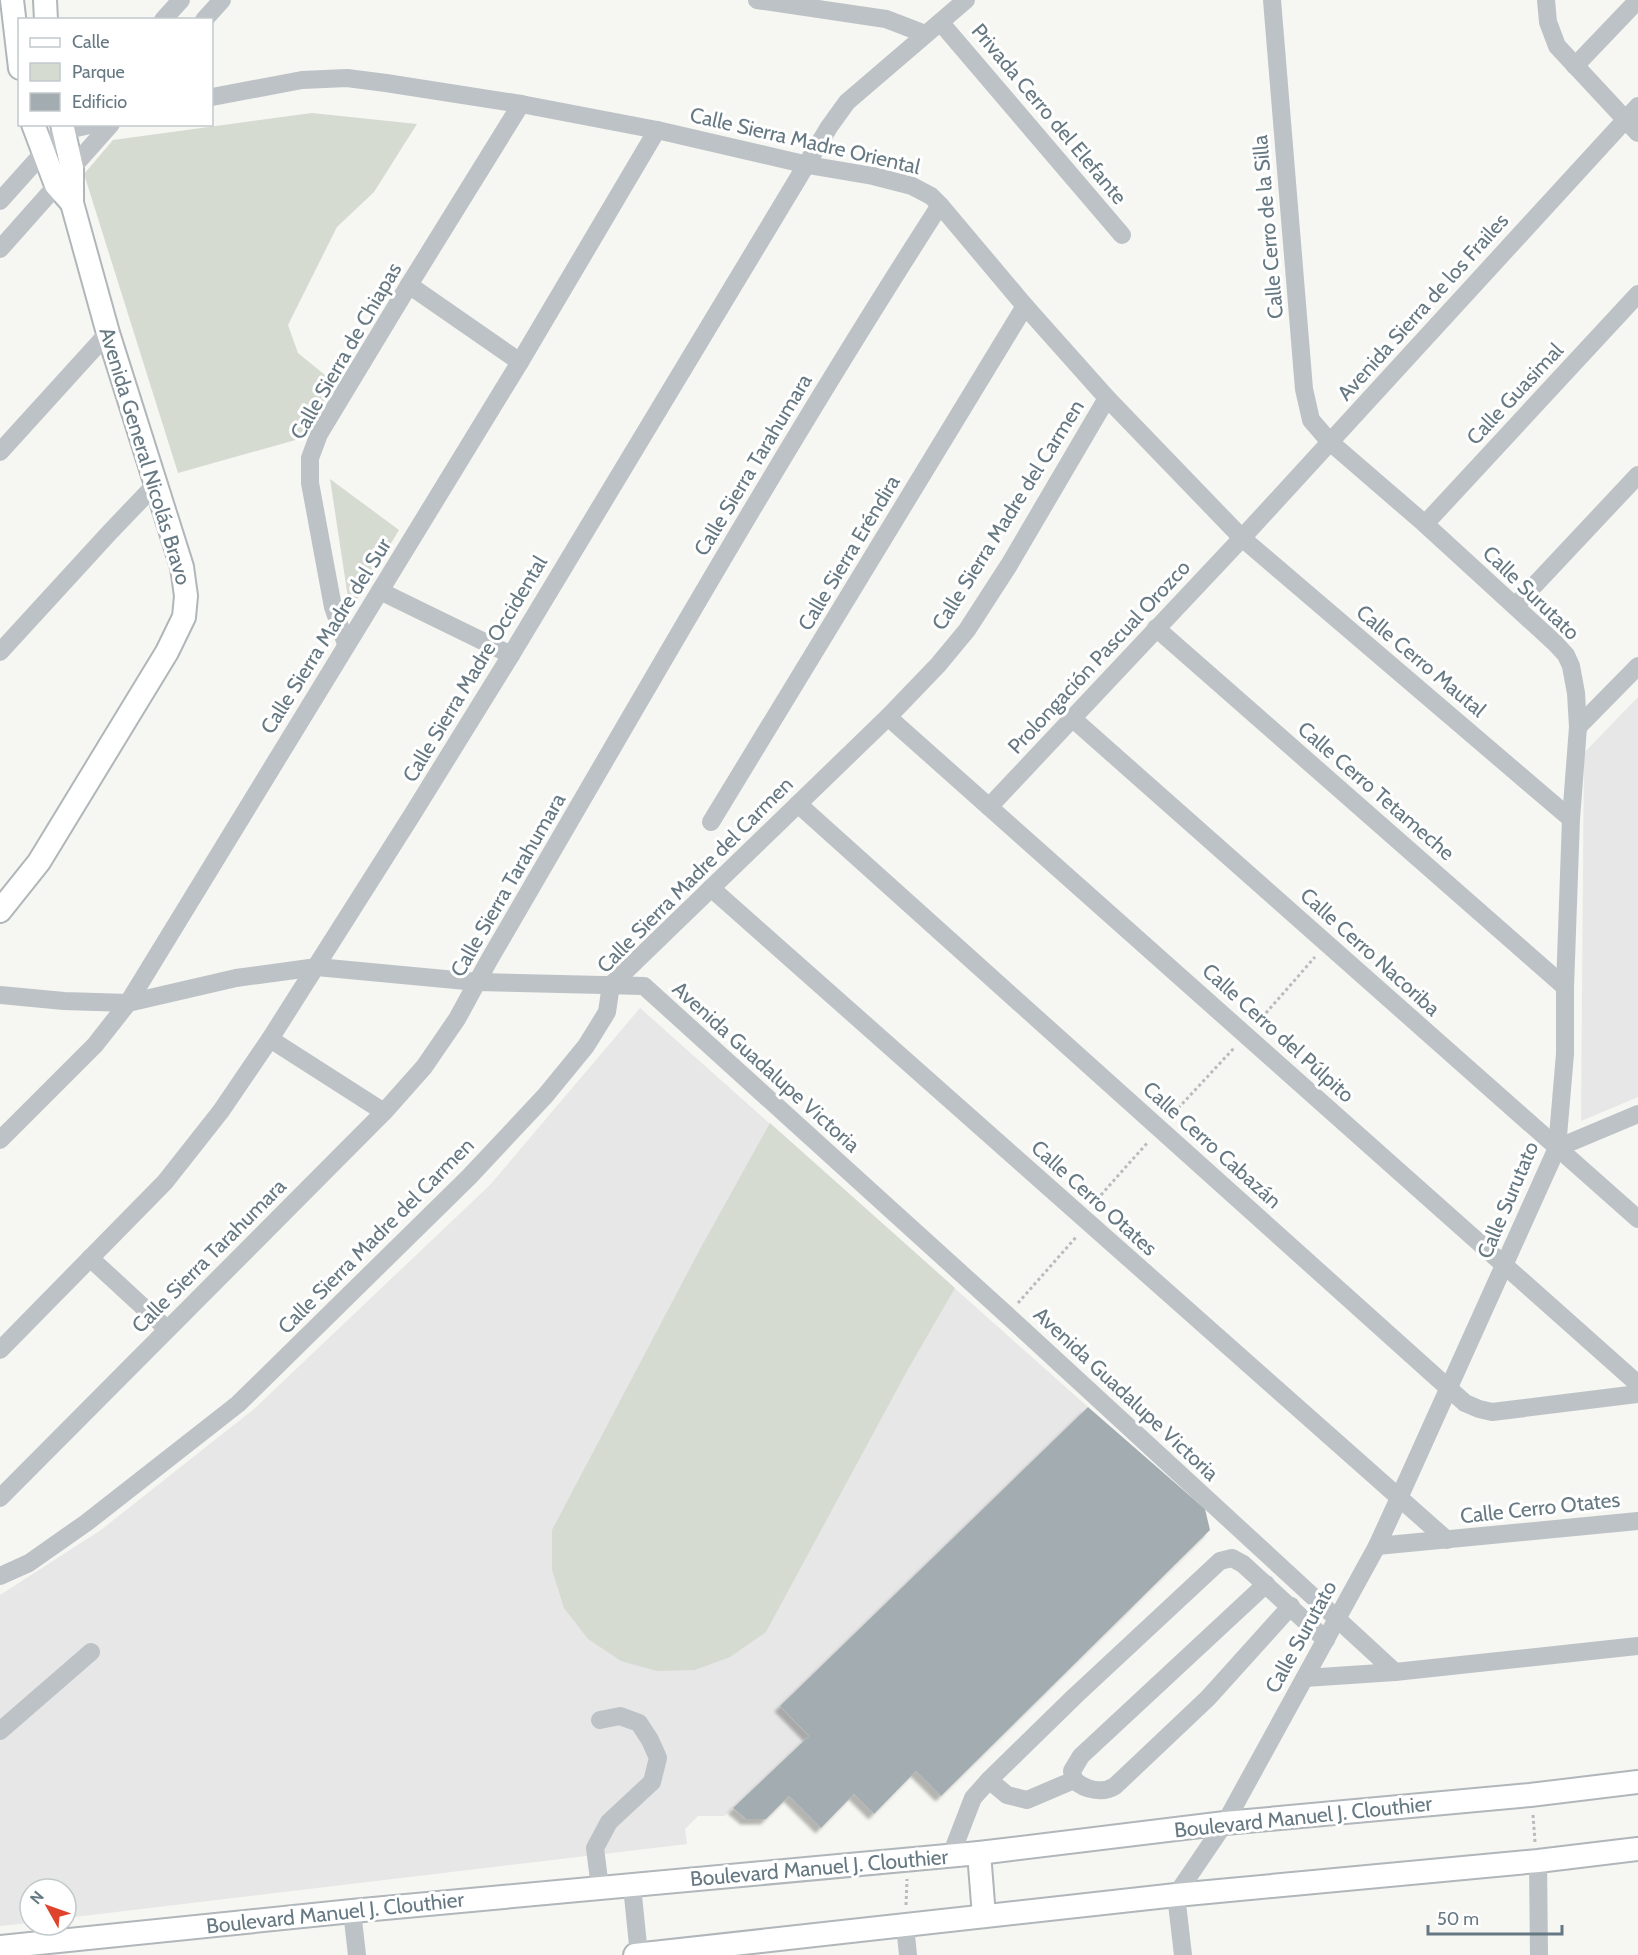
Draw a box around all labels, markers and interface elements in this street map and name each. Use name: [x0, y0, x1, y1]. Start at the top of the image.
legend: [18, 18, 213, 126]
street label: Privada Cerro del Elefante: [967, 18, 1132, 209]
text: Calle: [72, 31, 109, 53]
text: Parque: [72, 61, 125, 83]
text: Edificio: [72, 91, 127, 113]
street label: Calle Sierra Madre Oriental: [688, 102, 923, 179]
street label: Calle Cerro de la Silla: [1247, 134, 1288, 320]
street label: Avenida Sierra de los Frailes: [1332, 208, 1514, 405]
street label: Calle Sierra de Chiapas: [285, 258, 407, 444]
street label: Avenida General Nicolás Bravo: [94, 324, 197, 588]
street label: Calle Guasimal: [1461, 338, 1568, 450]
street label: Calle Sierra Tarahumara: [688, 369, 817, 560]
street label: Calle Sierra Madre del Carmen: [926, 395, 1089, 634]
street label: Calle Sierra Eréndira: [792, 471, 905, 635]
street label: Calle Sierra Madre del Sur: [255, 533, 396, 738]
street label: Calle Surutato: [1478, 540, 1585, 645]
street label: Calle Sierra Madre Occidental: [397, 551, 552, 786]
street label: Prolongación Pascual Orozco: [1002, 555, 1195, 759]
street label: Calle Cerro Mautal: [1352, 599, 1491, 722]
street label: Calle Cerro Tetameche: [1293, 716, 1460, 866]
street label: Calle Sierra Madre del Carmen: [592, 772, 798, 978]
street label: Calle Sierra Tarahumara: [445, 789, 570, 981]
street label: Calle Cerro Nacoriba: [1295, 882, 1445, 1021]
street label: Calle Cerro del Púlpito: [1197, 958, 1359, 1107]
street label: Avenida Guadalupe Victoria: [668, 976, 865, 1157]
street label: Calle Cerro Cabazán: [1138, 1076, 1287, 1213]
street label: Calle Sierra Madre del Carmen: [273, 1133, 479, 1339]
street label: Calle Cerro Otates: [1026, 1135, 1163, 1261]
street label: Calle Surutato: [1472, 1138, 1543, 1262]
street label: Calle Sierra Tarahumara: [126, 1173, 291, 1338]
street label: Avenida Guadalupe Victoria: [1029, 1302, 1224, 1486]
street label: Calle Cerro Otates: [1459, 1487, 1621, 1528]
street label: Calle Surutato: [1259, 1576, 1342, 1697]
street label: Boulevard Manuel J. Clouthier: [1173, 1791, 1433, 1842]
street label: Boulevard Manuel J. Clouthier: [689, 1844, 949, 1891]
north arrow: [18, 1877, 78, 1937]
text: N: [26, 1887, 48, 1908]
street label: Boulevard Manuel J. Clouthier: [205, 1887, 465, 1938]
scale bar: [1428, 1898, 1562, 1936]
text: 50 m: [1437, 1908, 1479, 1930]

